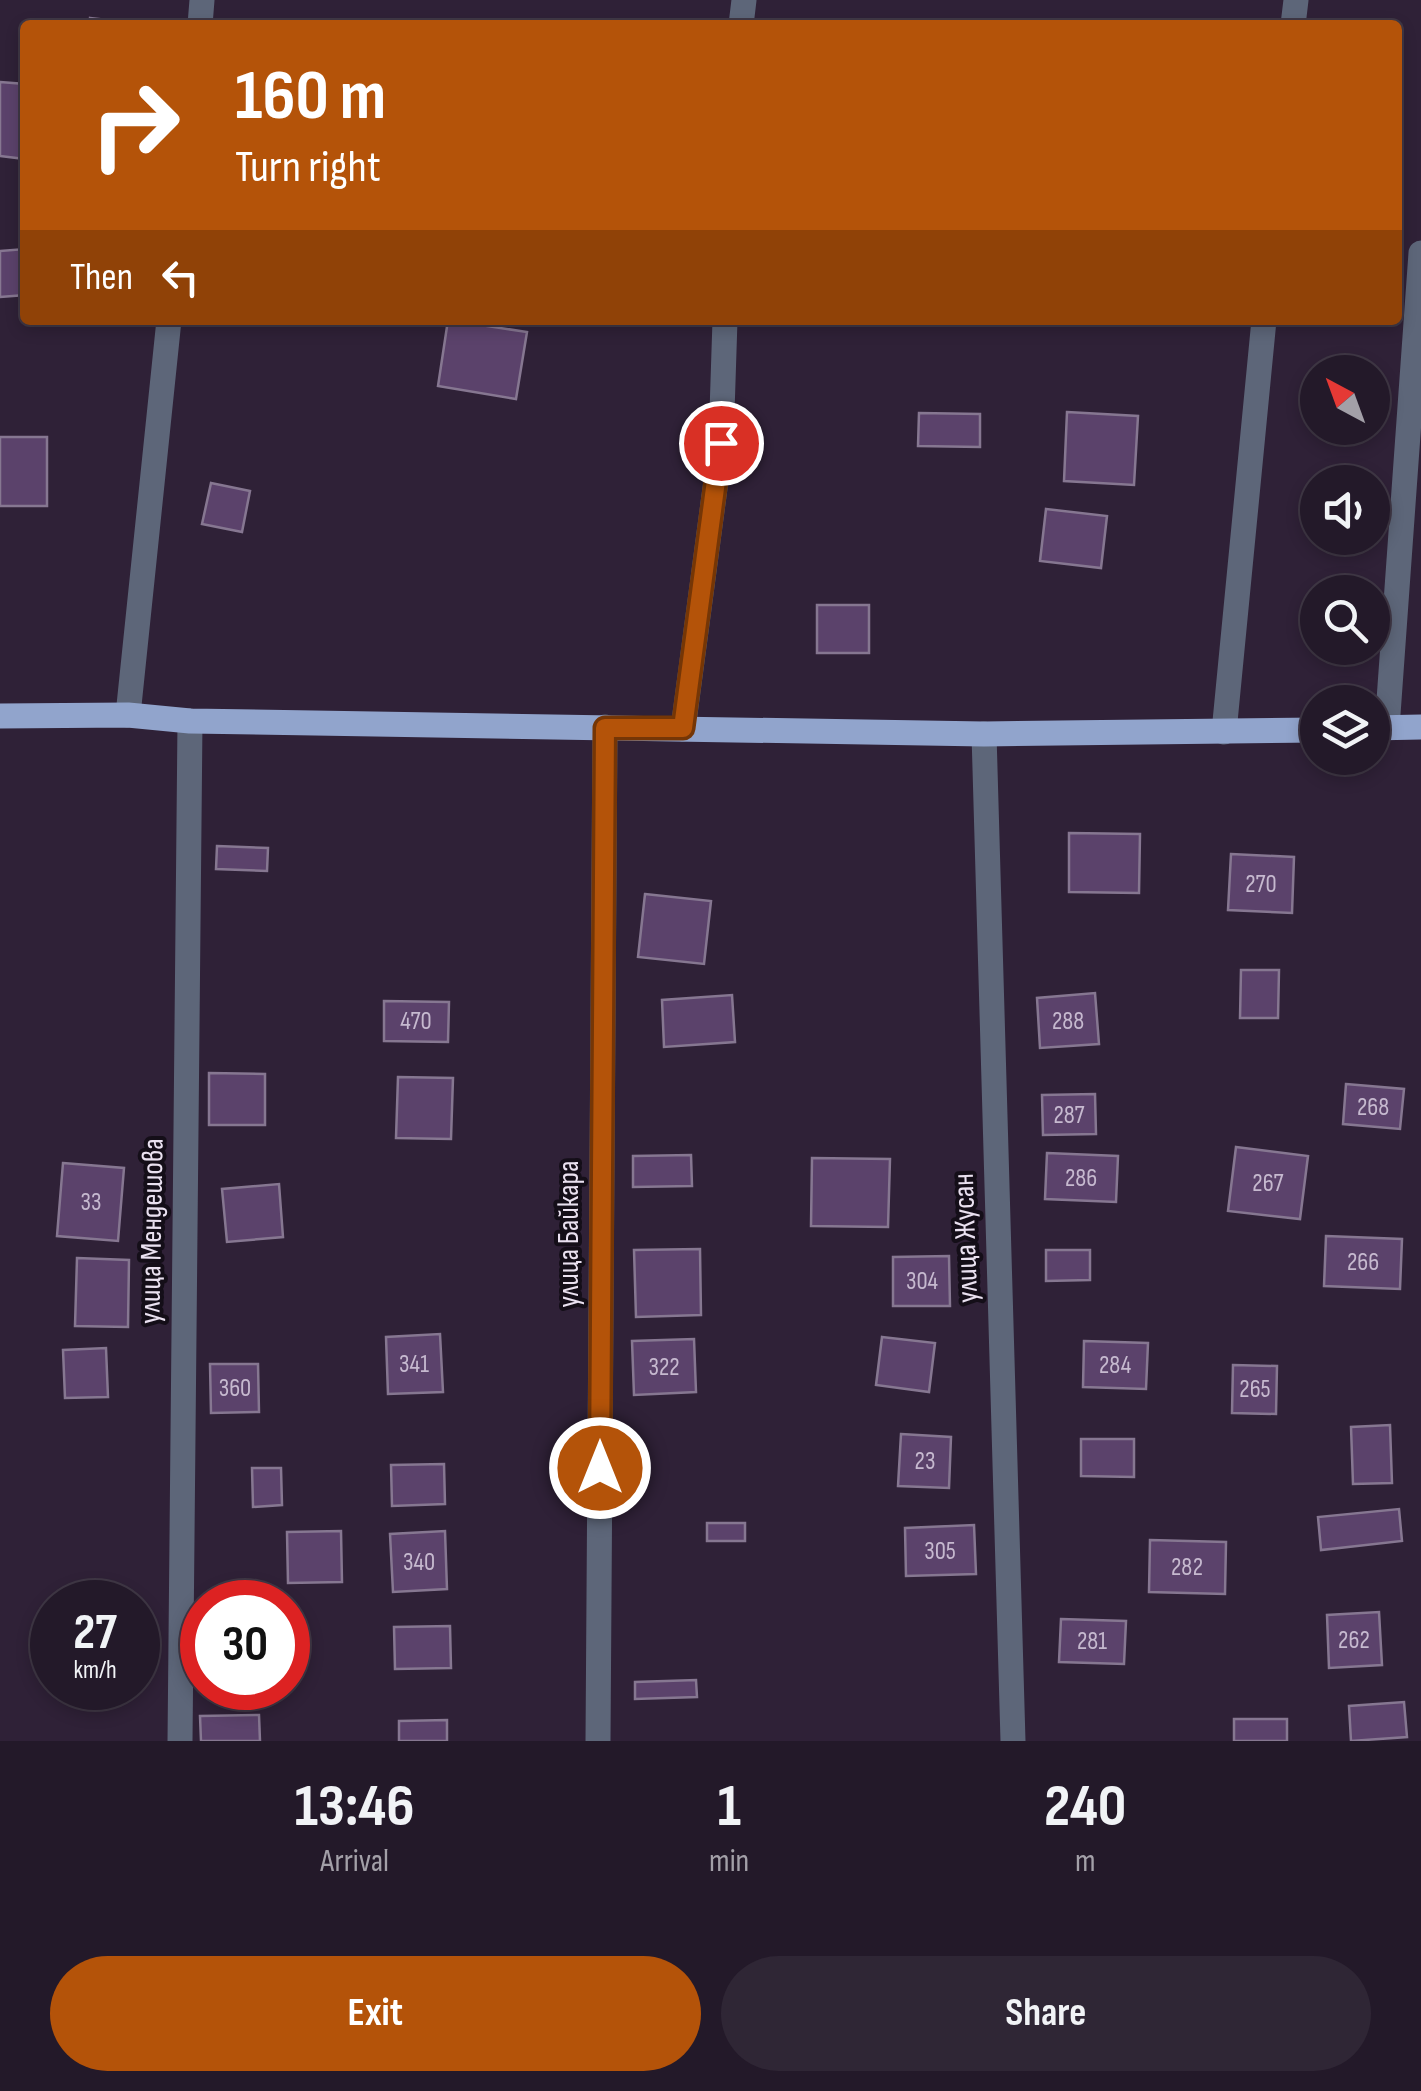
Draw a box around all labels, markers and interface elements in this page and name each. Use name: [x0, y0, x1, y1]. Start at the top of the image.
text: 160 m: [235, 55, 386, 139]
icon: right: [70, 60, 200, 190]
text: Turn right: [235, 140, 381, 195]
icon: left: [153, 250, 208, 305]
text: Then: [70, 255, 133, 300]
north arrow: [1300, 355, 1390, 445]
map controls: [1300, 355, 1390, 775]
pin: [679, 401, 764, 486]
icon: arrive: [694, 416, 749, 471]
button: sound: [1300, 465, 1390, 555]
button: search: [1300, 575, 1390, 665]
button: layers: [1300, 685, 1390, 775]
house number: 270: [1245, 869, 1277, 900]
house number: 470: [400, 1006, 432, 1037]
house number: 288: [1052, 1006, 1084, 1037]
house number: 268: [1357, 1092, 1389, 1123]
house number: 287: [1053, 1100, 1085, 1131]
street label: улица Мендешова: [132, 1138, 172, 1324]
street label: улица Байкара: [551, 1160, 587, 1308]
house number: 286: [1065, 1163, 1097, 1194]
house number: 267: [1252, 1168, 1284, 1199]
street label: улица Жусан: [946, 1173, 986, 1303]
house number: 33: [81, 1187, 101, 1218]
house number: 266: [1347, 1247, 1379, 1278]
house number: 304: [906, 1266, 938, 1297]
house number: 341: [399, 1349, 429, 1380]
house number: 284: [1099, 1350, 1131, 1381]
house number: 322: [648, 1352, 680, 1383]
house number: 360: [219, 1373, 251, 1404]
house number: 265: [1239, 1374, 1271, 1405]
position arrow: [548, 1416, 652, 1520]
house number: 23: [915, 1446, 935, 1477]
house number: 305: [924, 1536, 956, 1567]
house number: 340: [403, 1547, 435, 1578]
house number: 282: [1171, 1552, 1203, 1583]
speed limit sign: 30: [180, 1580, 310, 1710]
text: 27: [73, 1603, 117, 1663]
house number: 262: [1338, 1625, 1370, 1656]
house number: 281: [1077, 1626, 1107, 1657]
text: km/h: [73, 1655, 117, 1686]
text: 13:46: [295, 1771, 415, 1843]
text: 1: [717, 1771, 741, 1843]
text: 240: [1044, 1771, 1126, 1843]
text: Arrival: [320, 1842, 389, 1881]
text: min: [709, 1842, 749, 1881]
text: m: [1075, 1842, 1095, 1881]
button: Exit: [50, 1956, 701, 2071]
button: Share: [721, 1956, 1371, 2071]

